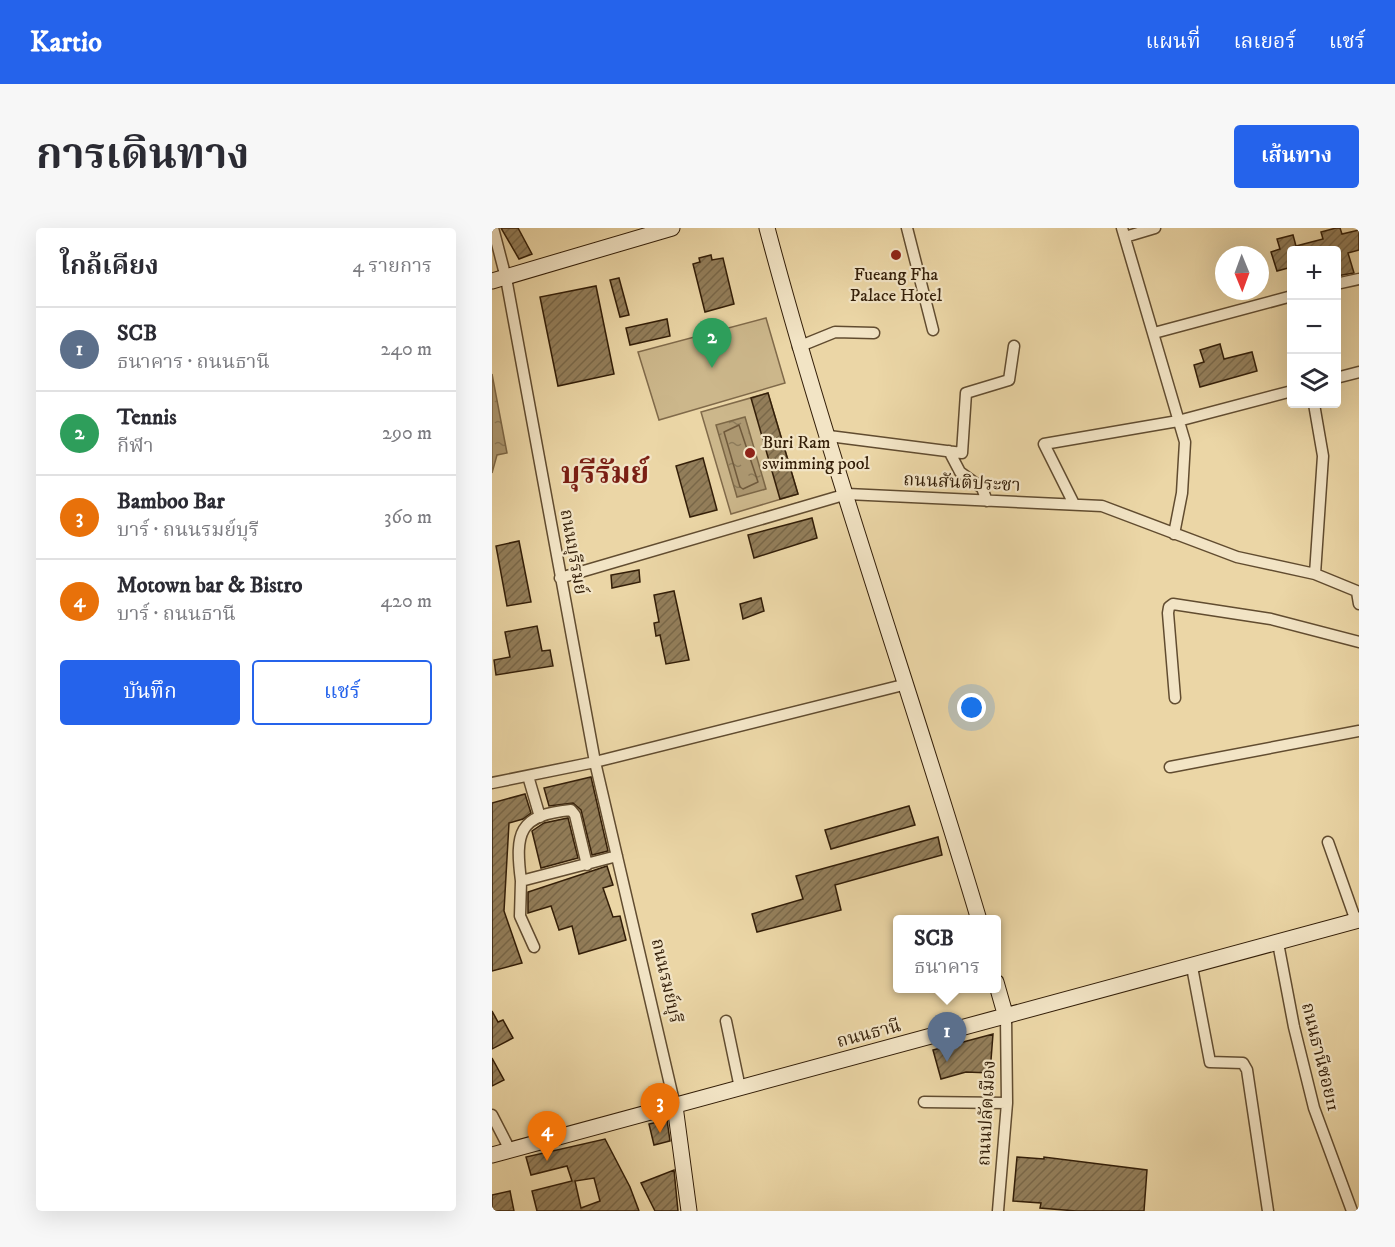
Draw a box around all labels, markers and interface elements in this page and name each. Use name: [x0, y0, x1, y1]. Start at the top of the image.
text: Kartio: [30, 25, 102, 60]
text: แผนที่: [1146, 29, 1201, 55]
text: เลเยอร์: [1234, 29, 1296, 55]
text: แชร์: [1329, 29, 1365, 55]
button: เส้นทาง: [1234, 125, 1359, 188]
text: การเดินทาง: [36, 130, 249, 182]
north arrow: [1215, 246, 1269, 300]
map controls: [1287, 246, 1341, 408]
button: +: [1287, 246, 1341, 300]
marker: Fueang Fha Palace Hotel: [889, 248, 903, 262]
text: ใกล้เคียง: [60, 250, 159, 283]
text: 4 รายการ: [353, 254, 432, 279]
place label: Fueang Fha Palace Hotel: [850, 264, 943, 307]
button: −: [1287, 300, 1341, 354]
pin: 2: [692, 318, 732, 368]
text: SCB: [117, 320, 157, 347]
text: 1: [76, 337, 83, 362]
text: 240 m: [381, 337, 432, 362]
text: ธนาคาร · ถนนธานี: [117, 350, 270, 375]
button: layers: [1287, 354, 1341, 408]
text: Tennis: [117, 404, 177, 431]
text: 2: [75, 421, 84, 446]
text: 290 m: [382, 421, 432, 446]
place label: Buri Ram swimming pool: [762, 432, 870, 475]
text: กีฬา: [117, 434, 153, 459]
marker: Buri Ram swimming pool: [743, 446, 757, 460]
district label: บุรีรัมย์: [561, 455, 650, 493]
street label: ถนนสันติประชา: [903, 469, 1021, 497]
text: Bamboo Bar: [117, 488, 225, 515]
text: 3: [76, 505, 83, 530]
text: 360 m: [384, 505, 432, 530]
street label: ถนนบุรีรมย์: [555, 507, 592, 597]
text: บาร์ · ถนนรมย์บุรี: [117, 518, 259, 543]
text: Motown bar & Bistro: [117, 572, 302, 599]
text: 4: [74, 589, 85, 614]
text: 420 m: [381, 589, 432, 614]
text: บาร์ · ถนนธานี: [117, 602, 236, 627]
button: บันทึก: [60, 660, 240, 725]
button: แชร์: [252, 660, 432, 725]
your location: [957, 693, 986, 722]
popup: [893, 915, 1001, 993]
text: SCB: [914, 925, 954, 952]
street label: ถนนรมย์บุรี: [646, 936, 687, 1026]
text: ธนาคาร: [914, 955, 980, 980]
street label: ถนนธานีซอย11: [1296, 1000, 1344, 1114]
pin: 1: [928, 1012, 966, 1062]
street label: ถนนธานี: [834, 1015, 904, 1053]
street label: ถนนปลัดเมือง: [973, 1060, 1001, 1166]
pin: 3: [640, 1084, 680, 1133]
pin: 4: [528, 1112, 566, 1161]

